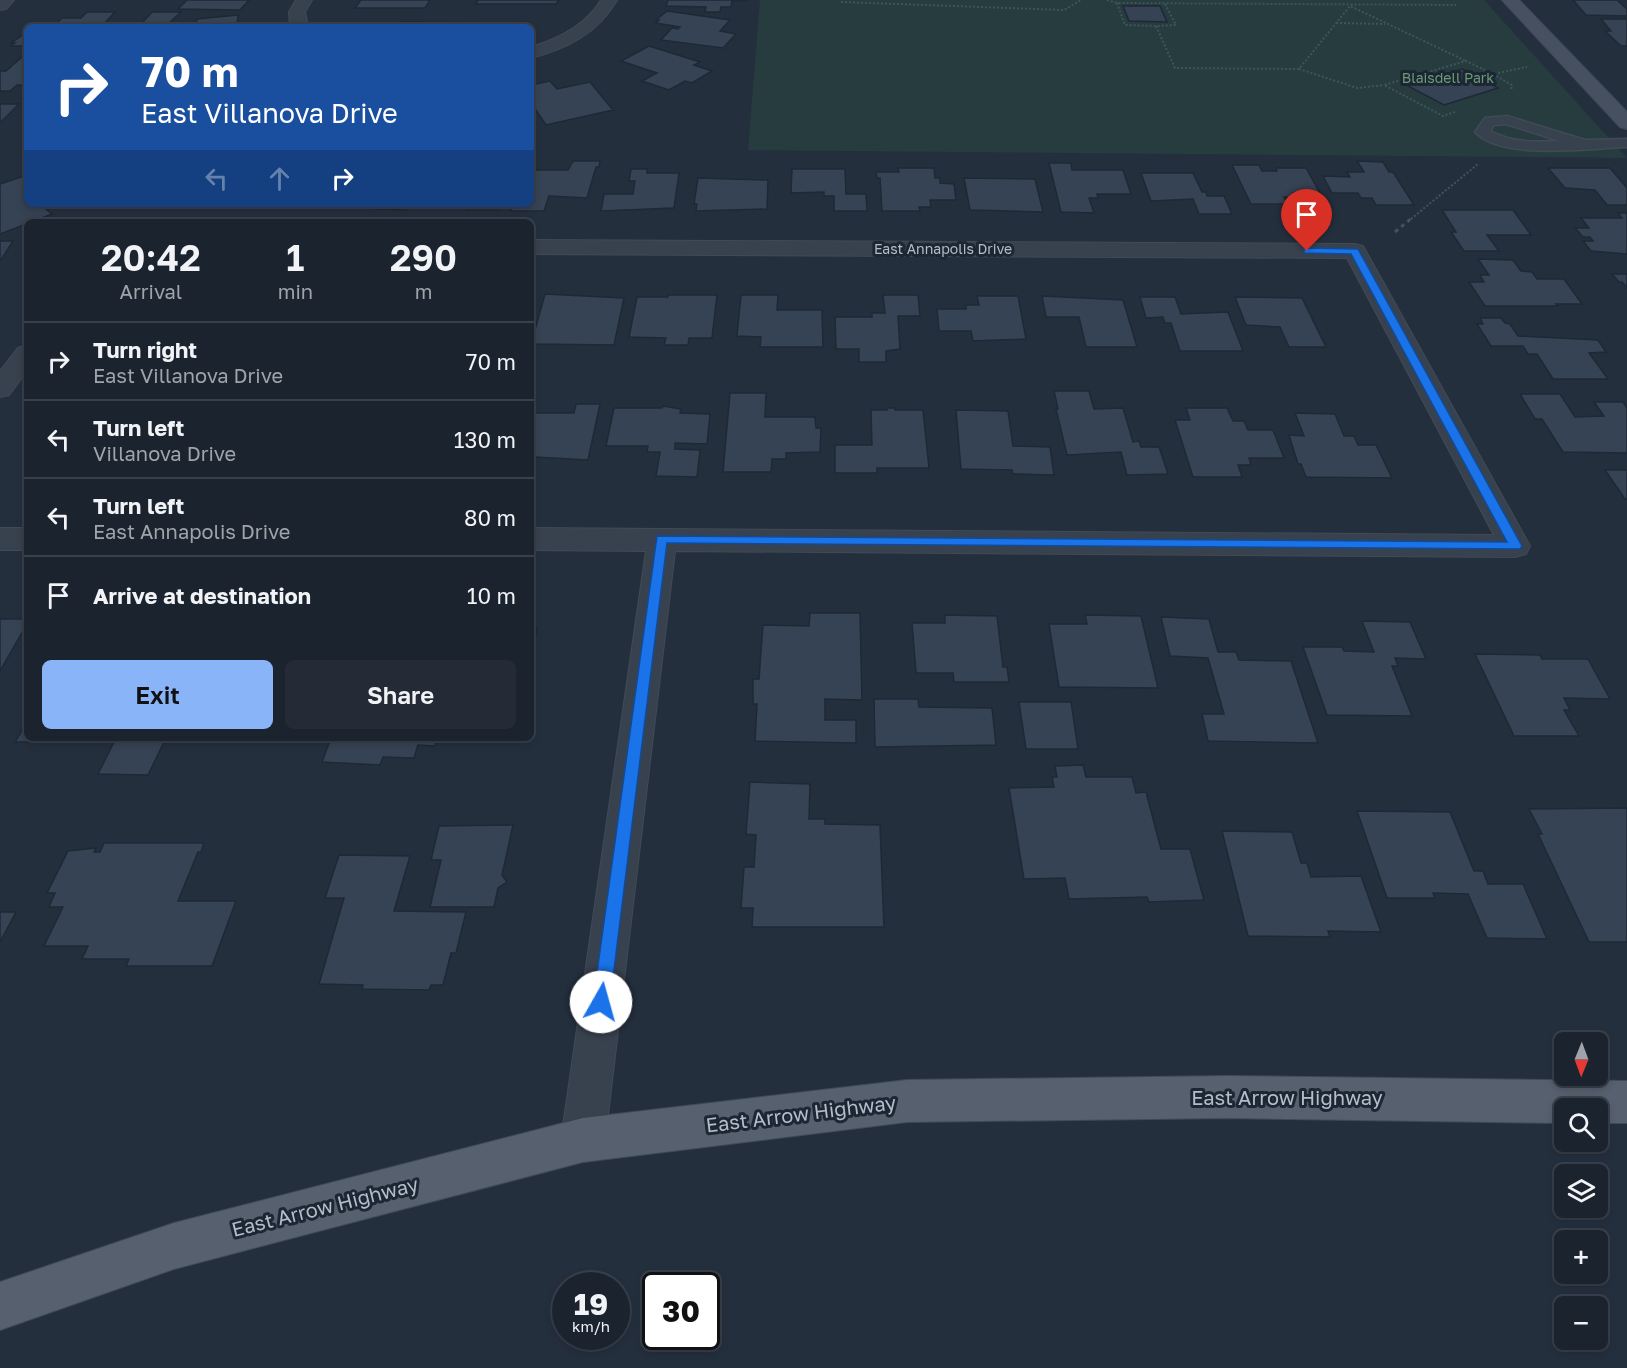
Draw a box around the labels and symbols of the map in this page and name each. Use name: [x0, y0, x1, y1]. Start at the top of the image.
park label: Blaisdell Park: [1402, 69, 1494, 86]
pin: [1281, 189, 1332, 251]
street label: East Annapolis Drive: [874, 240, 1012, 257]
position arrow: [569, 970, 633, 1034]
north arrow: [1554, 1032, 1608, 1086]
street label: East Arrow Highway: [1191, 1085, 1383, 1109]
street label: East Arrow Highway: [704, 1089, 897, 1137]
street label: East Arrow Highway: [229, 1171, 421, 1241]
speed limit sign: 30: [642, 1272, 720, 1350]

